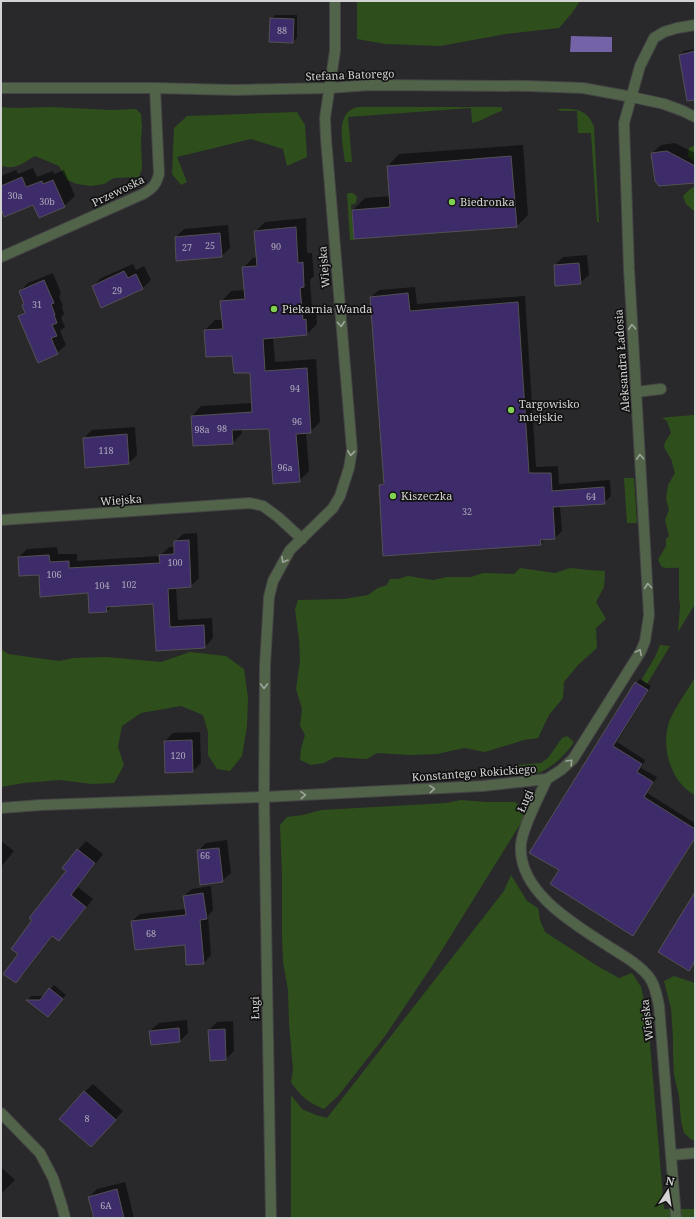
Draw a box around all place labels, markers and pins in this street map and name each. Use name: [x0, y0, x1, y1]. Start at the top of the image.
place label: Biedronka: [460, 194, 515, 209]
marker: Biedronka: [447, 197, 457, 207]
place label: Piekarnia Wanda: [282, 301, 373, 316]
marker: Piekarnia Wanda: [269, 304, 279, 314]
place label: Targowisko miejskie: [519, 396, 580, 424]
marker: Targowisko miejskie: [506, 405, 516, 415]
place label: Kiszeczka: [401, 488, 452, 503]
marker: Kiszeczka: [388, 491, 398, 501]

